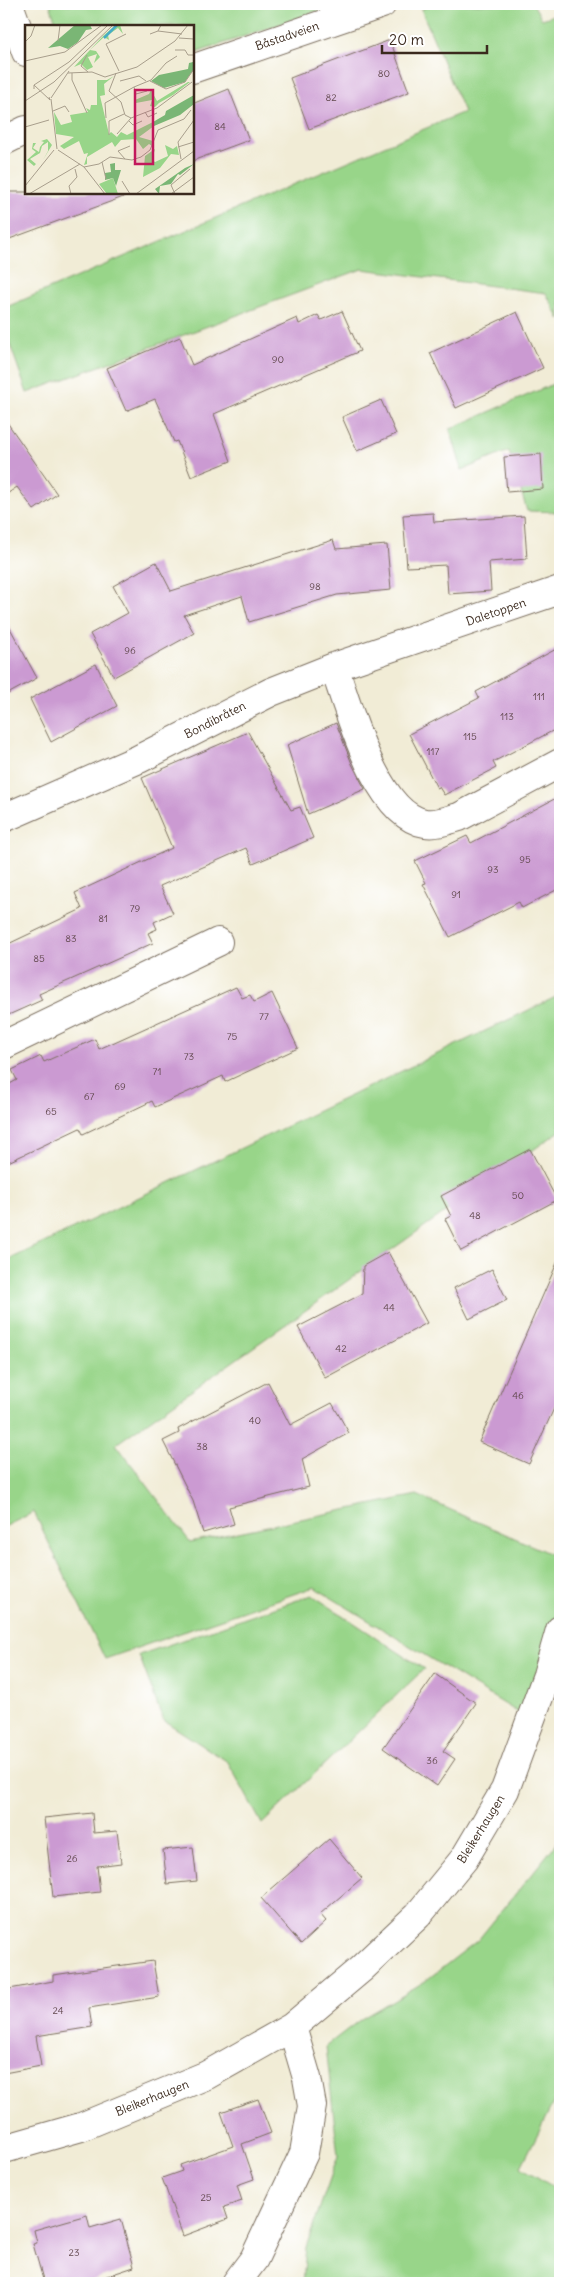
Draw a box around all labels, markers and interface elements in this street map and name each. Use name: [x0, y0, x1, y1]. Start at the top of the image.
street label: Båstadveien: [253, 18, 321, 53]
scale bar: [382, 22, 486, 54]
inset map: [25, 25, 194, 194]
text: 20 m: [389, 30, 424, 49]
house number: 80: [378, 67, 390, 80]
house number: 82: [325, 91, 337, 104]
house number: 84: [214, 120, 226, 133]
house number: 90: [272, 353, 284, 366]
house number: 98: [309, 580, 321, 593]
street label: Daletoppen: [464, 594, 528, 629]
house number: 96: [124, 644, 136, 657]
house number: 111: [533, 690, 545, 703]
street label: Bondibråten: [182, 698, 248, 741]
house number: 113: [500, 710, 514, 723]
house number: 115: [463, 730, 477, 743]
house number: 117: [427, 745, 440, 758]
house number: 95: [519, 853, 531, 866]
house number: 93: [487, 863, 499, 876]
house number: 91: [451, 888, 461, 901]
house number: 79: [130, 902, 141, 915]
house number: 81: [98, 912, 108, 925]
house number: 83: [65, 932, 77, 945]
house number: 85: [33, 952, 45, 965]
house number: 77: [259, 1010, 269, 1023]
house number: 75: [227, 1030, 238, 1043]
house number: 73: [184, 1050, 195, 1063]
house number: 71: [153, 1065, 161, 1078]
house number: 69: [114, 1080, 126, 1093]
house number: 67: [84, 1090, 94, 1103]
house number: 65: [45, 1105, 57, 1118]
house number: 50: [512, 1189, 524, 1202]
house number: 48: [469, 1209, 481, 1222]
house number: 44: [383, 1301, 395, 1314]
house number: 42: [335, 1342, 347, 1355]
house number: 46: [512, 1389, 524, 1402]
house number: 40: [249, 1414, 261, 1427]
house number: 38: [196, 1440, 208, 1453]
house number: 36: [426, 1754, 438, 1767]
street label: Bleikerhaugen: [454, 1792, 508, 1866]
house number: 26: [66, 1852, 78, 1865]
house number: 24: [52, 2004, 64, 2017]
street label: Bleikerhaugen: [113, 2076, 191, 2119]
house number: 25: [200, 2191, 212, 2204]
house number: 23: [68, 2246, 80, 2259]

